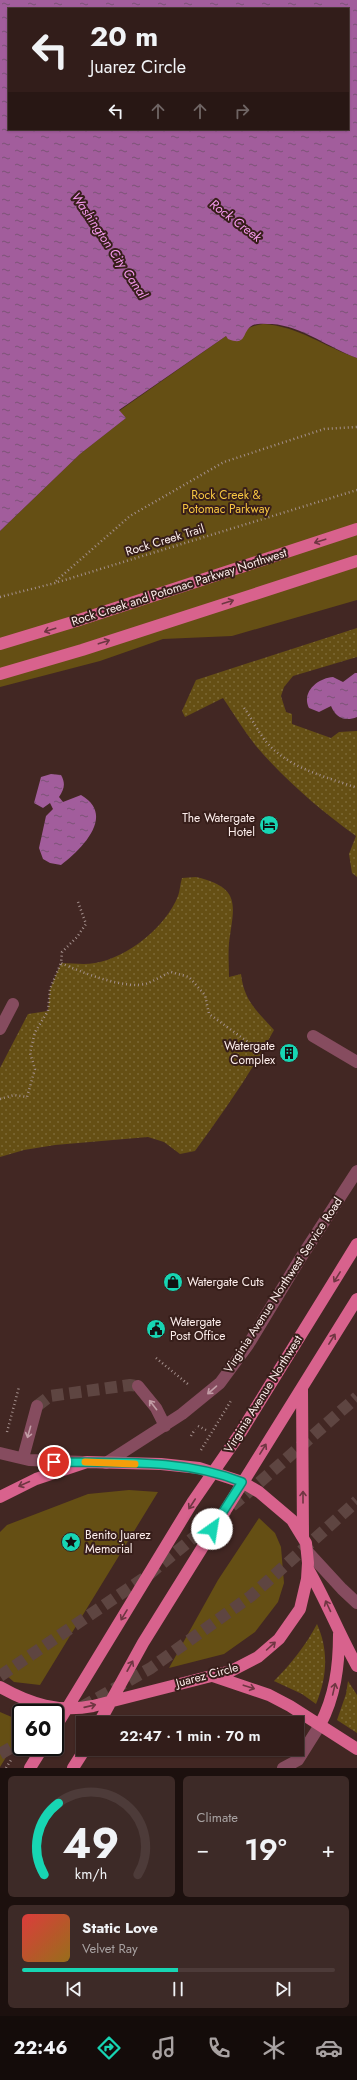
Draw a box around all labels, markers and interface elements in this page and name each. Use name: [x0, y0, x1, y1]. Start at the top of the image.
text: 20 m: [90, 16, 158, 57]
icon: left: [24, 24, 76, 76]
text: Juarez Circle: [90, 54, 186, 80]
icon: left: [105, 100, 127, 122]
icon: ahead: [147, 100, 169, 122]
icon: ahead: [189, 100, 211, 122]
icon: right: [231, 100, 253, 122]
water label: Washington City Canal: [67, 188, 153, 303]
water label: Rock Creek: [206, 195, 266, 247]
park label: Rock Creek & Potomac Parkway: [182, 486, 270, 518]
street label: Rock Creek Trail: [123, 519, 207, 561]
one-way arrow: [314, 538, 327, 545]
street label: Rock Creek and Potomac Parkway Northwest: [69, 544, 289, 630]
one-way arrow: [222, 598, 234, 606]
one-way arrow: [44, 627, 57, 634]
one-way arrow: [98, 638, 110, 646]
place label: The Watergate Hotel: [182, 809, 255, 841]
hotel icon: The Watergate Hotel: [258, 814, 280, 836]
place label: Watergate Complex: [224, 1037, 276, 1069]
building icon: Watergate Complex: [278, 1042, 300, 1064]
street label: Virginia Avenue Northwest Service Road: [219, 1194, 347, 1376]
shop icon: Watergate Cuts: [162, 1271, 184, 1293]
one-way arrow: [332, 1271, 340, 1283]
place label: Watergate Cuts: [187, 1273, 264, 1291]
place label: Watergate Post Office: [170, 1313, 225, 1345]
public building icon: Watergate Post Office: [145, 1318, 167, 1340]
street label: Virginia Avenue Northwest: [219, 1332, 307, 1456]
one-way arrow: [329, 1333, 337, 1345]
one-way arrow: [207, 1385, 217, 1394]
one-way arrow: [149, 1400, 157, 1411]
one-way arrow: [25, 1425, 32, 1438]
one-way arrow: [260, 1443, 268, 1455]
pin: [37, 1445, 71, 1479]
icon: arrive: [43, 1451, 65, 1473]
one-way arrow: [18, 1481, 30, 1488]
one-way arrow: [299, 1491, 307, 1504]
one-way arrow: [187, 1498, 196, 1509]
position arrow: [191, 1508, 233, 1550]
place label: Benito Juarez Memorial: [85, 1526, 151, 1558]
place icon: Benito Juarez Memorial: [60, 1531, 82, 1553]
one-way arrow: [324, 1600, 331, 1612]
one-way arrow: [120, 1609, 128, 1620]
one-way arrow: [266, 1641, 276, 1651]
street label: Juarez Circle: [172, 1658, 240, 1692]
one-way arrow: [127, 1660, 134, 1672]
one-way arrow: [331, 1683, 338, 1696]
one-way arrow: [243, 1684, 255, 1692]
one-way arrow: [83, 1702, 96, 1710]
speed limit sign: 60: [12, 1704, 64, 1756]
text: 22:47 · 1 min · 70 m: [119, 1725, 261, 1747]
text: Climate: [197, 1808, 238, 1827]
text: 49: [63, 1812, 120, 1873]
text: 19°: [244, 1828, 287, 1871]
text: −: [197, 1833, 209, 1865]
text: +: [321, 1833, 335, 1865]
text: km/h: [75, 1863, 107, 1883]
text: Static Love: [82, 1917, 158, 1939]
text: Velvet Ray: [82, 1939, 138, 1958]
icon: previous: [63, 1978, 85, 2000]
icon: pause: [167, 1978, 189, 2000]
icon: next: [272, 1978, 294, 2000]
icon: directions: [95, 2034, 123, 2062]
icon: music: [150, 2034, 178, 2062]
icon: phone: [205, 2034, 233, 2062]
icon: climate: [260, 2034, 288, 2062]
icon: car: [315, 2034, 343, 2062]
text: 22:46: [14, 2035, 68, 2061]

